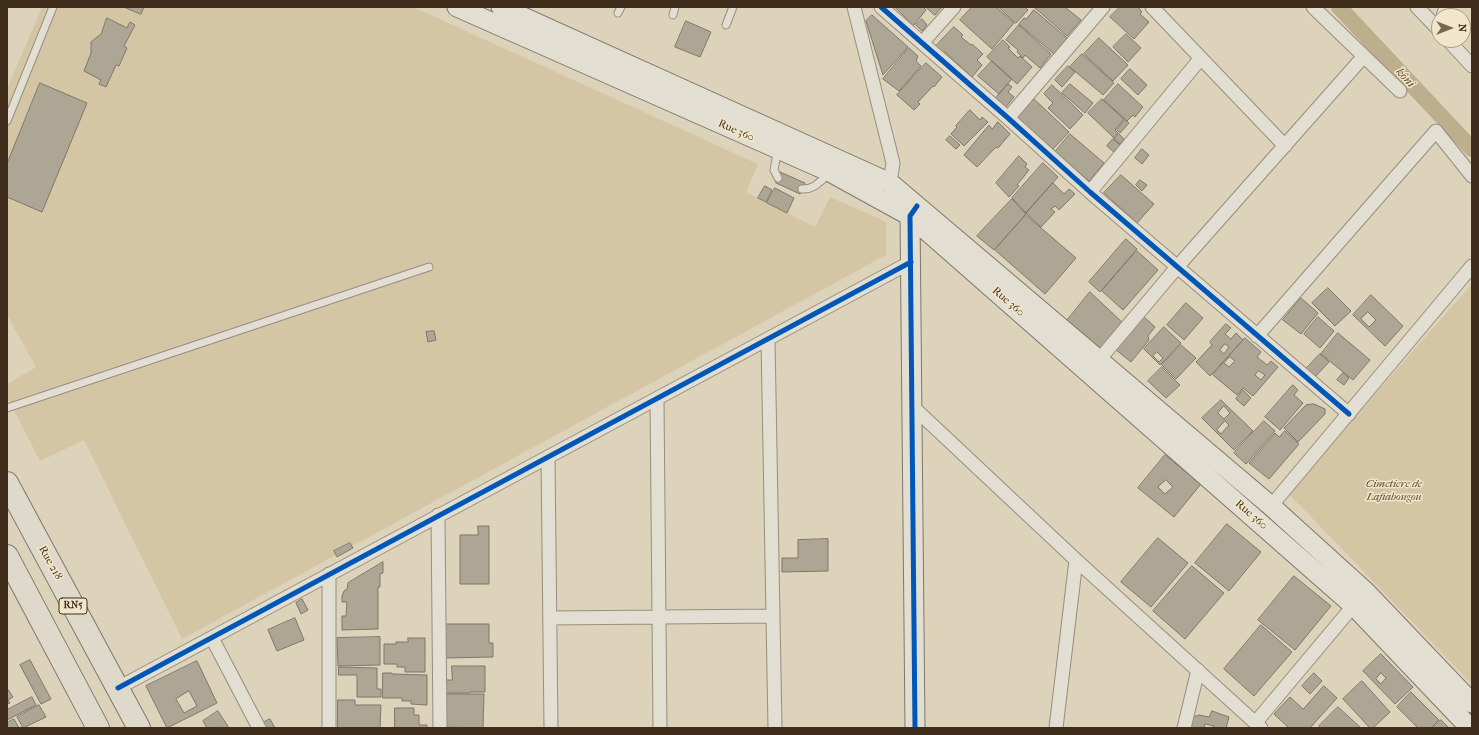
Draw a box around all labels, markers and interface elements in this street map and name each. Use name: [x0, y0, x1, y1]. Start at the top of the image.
north arrow: [1431, 8, 1471, 48]
text: N: [1456, 24, 1469, 32]
water label: kôni: [1392, 65, 1418, 91]
street label: Rue 360: [716, 117, 756, 145]
street label: Rue 360: [989, 284, 1027, 320]
park label: Cimetiere de Lafiabougou: [1366, 477, 1422, 503]
street label: Rue 360: [1232, 497, 1270, 533]
street label: Rue 218: [35, 544, 65, 582]
road number: RN5: [59, 598, 87, 614]

